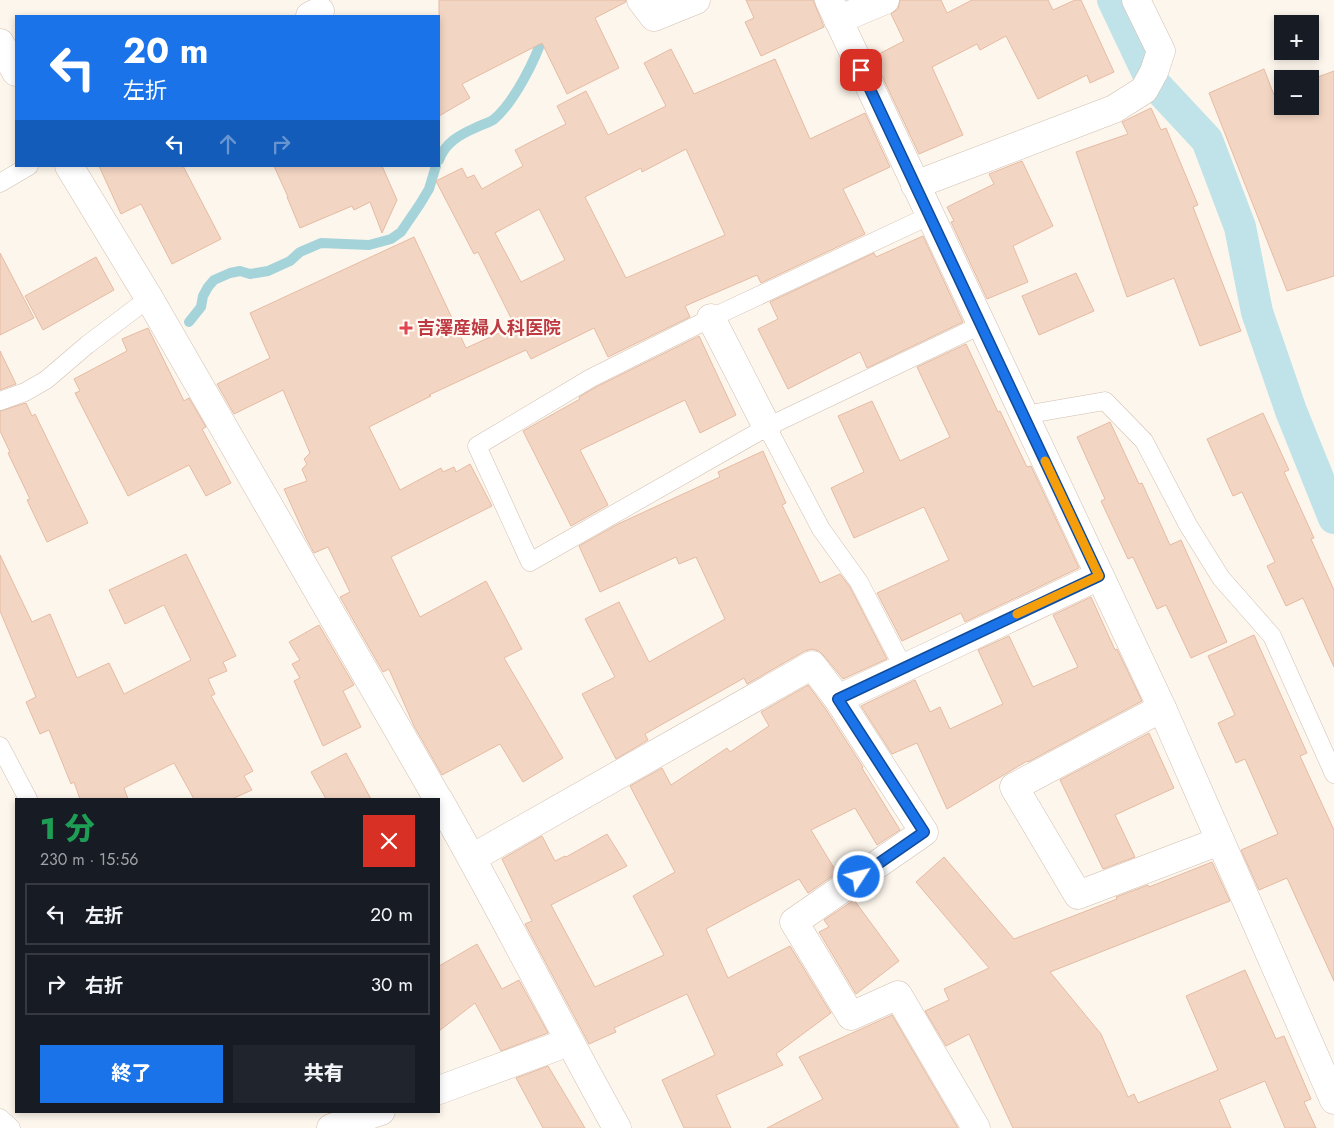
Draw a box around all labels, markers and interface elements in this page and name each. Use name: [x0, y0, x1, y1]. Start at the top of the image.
map controls: [1274, 15, 1319, 115]
button: +: [1274, 15, 1319, 60]
text: 20 m: [123, 26, 208, 76]
icon: left: [40, 35, 105, 100]
pin: [840, 49, 882, 91]
icon: arrive: [847, 56, 875, 84]
button: −: [1274, 70, 1319, 115]
text: 左折: [123, 74, 167, 106]
icon: left: [161, 130, 189, 158]
icon: ahead: [214, 130, 242, 158]
icon: right: [267, 130, 295, 158]
place label: 吉澤産婦人科医院: [417, 315, 561, 341]
marker: 吉澤産婦人科医院: [399, 321, 413, 335]
text: 1 分: [40, 807, 95, 850]
button: close: [363, 815, 415, 867]
text: 230 m · 15:56: [40, 848, 138, 871]
position arrow: [832, 850, 884, 902]
icon: left: [42, 900, 70, 928]
text: 20 m: [370, 901, 413, 928]
text: 左折: [85, 902, 123, 929]
icon: right: [42, 970, 70, 998]
text: 30 m: [371, 971, 413, 998]
text: 右折: [85, 972, 123, 999]
button: 終了: [40, 1045, 223, 1103]
button: 共有: [233, 1045, 415, 1103]

